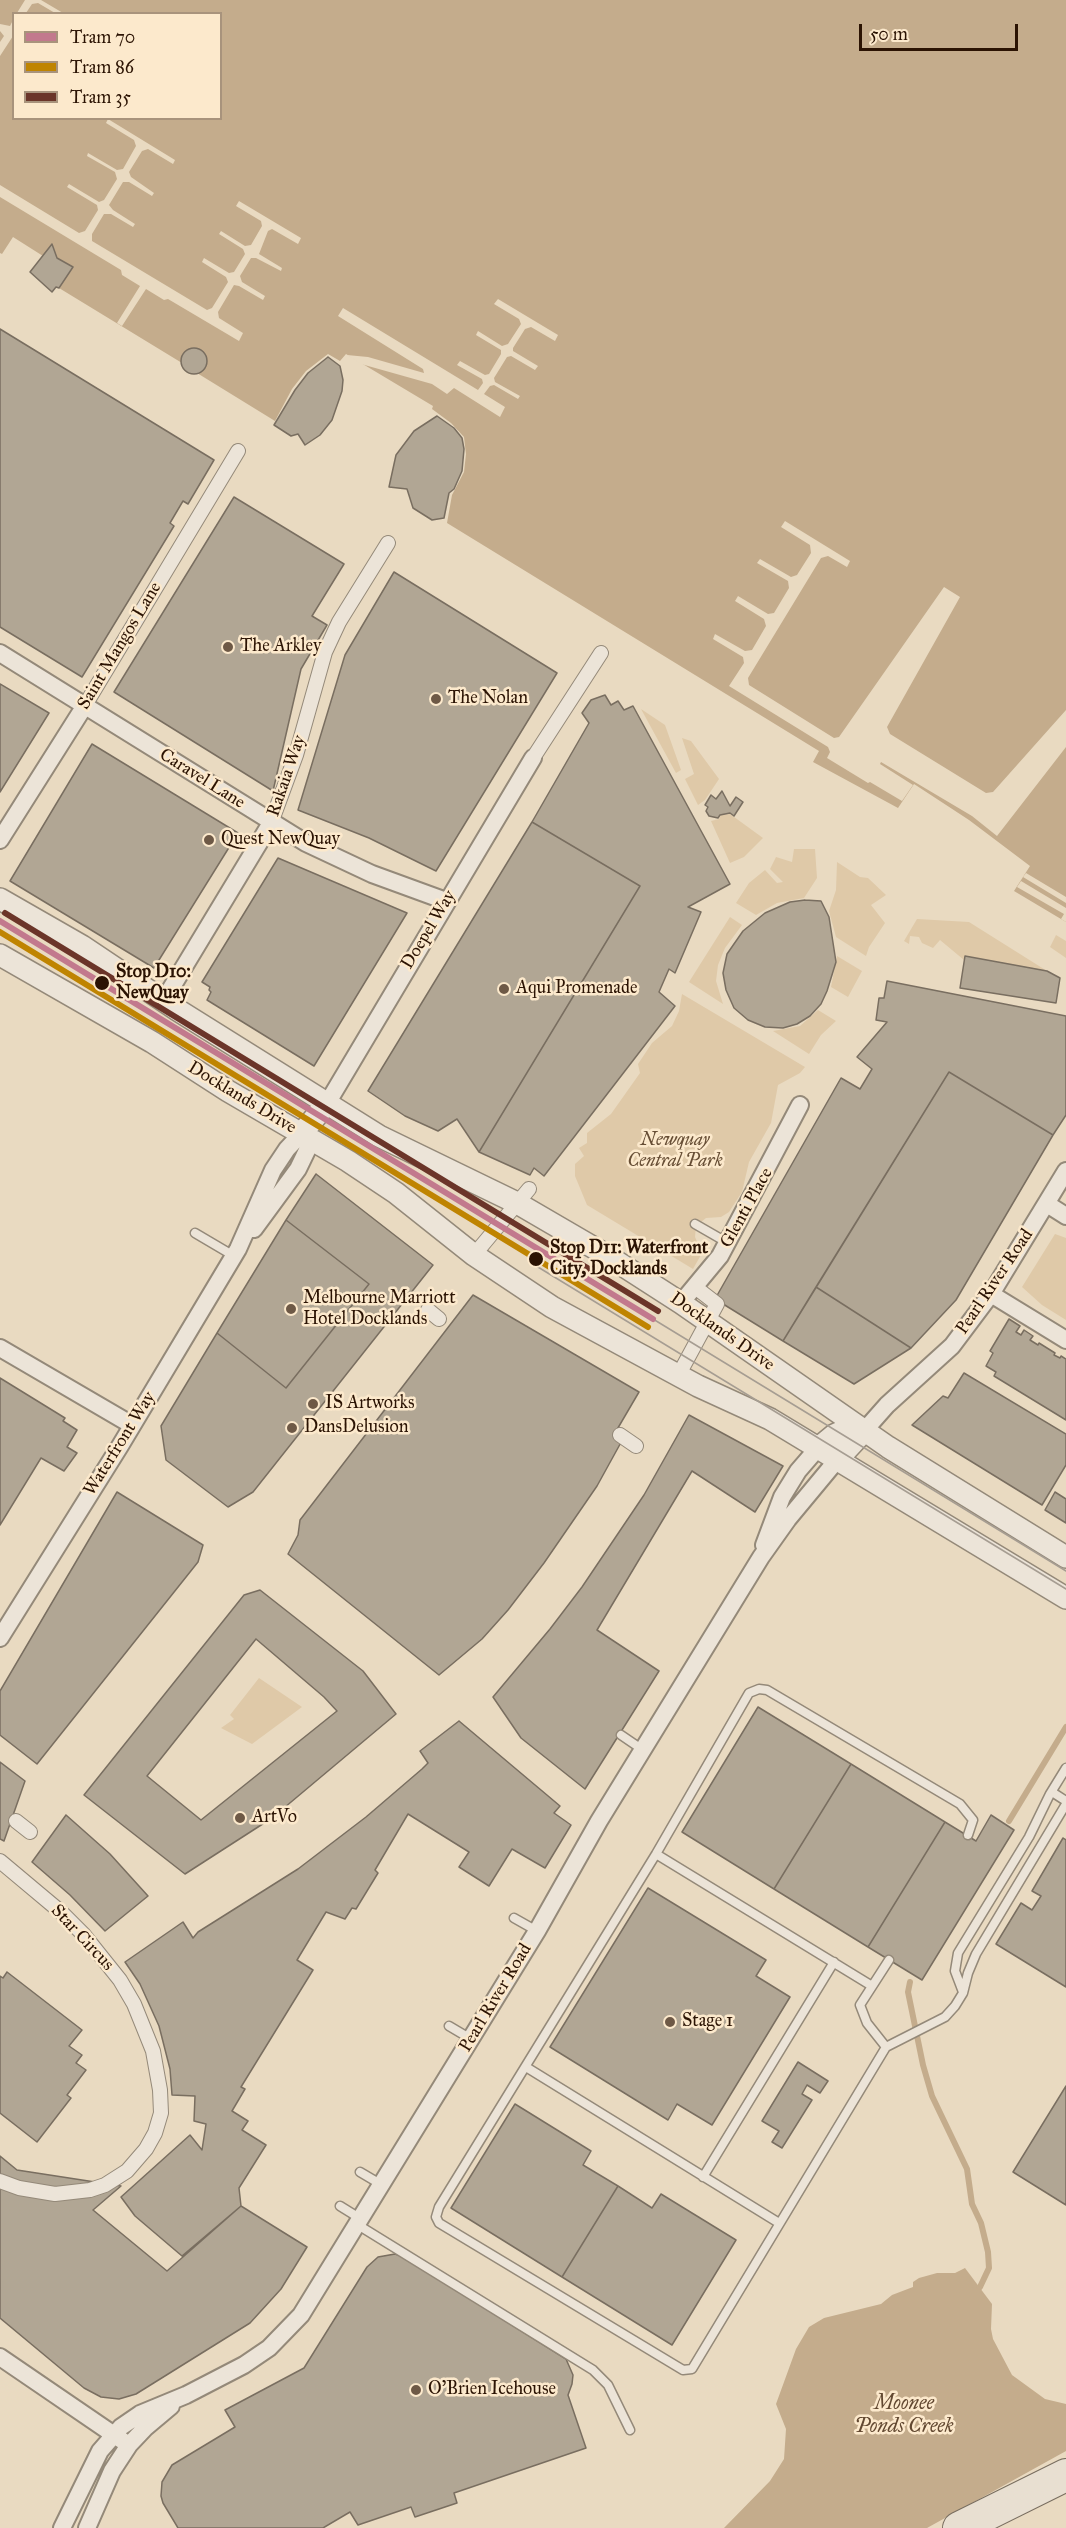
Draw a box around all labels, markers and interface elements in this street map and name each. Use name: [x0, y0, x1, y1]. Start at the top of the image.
legend: [12, 12, 222, 120]
scale bar: [862, 12, 1021, 50]
text: 50 m: [870, 23, 908, 45]
text: Tram 70: [70, 26, 135, 48]
text: Tram 86: [70, 56, 134, 78]
text: Tram 35: [70, 86, 131, 108]
street label: Saint Mangos Lane: [73, 578, 167, 714]
place label: The Arkley: [240, 636, 321, 658]
marker: The Arkley: [221, 640, 235, 654]
place label: The Nolan: [448, 688, 528, 710]
marker: The Nolan: [429, 692, 443, 706]
street label: Rakaia Way: [263, 732, 311, 820]
street label: Caravel Lane: [155, 744, 249, 814]
place label: Quest NewQuay: [221, 829, 340, 851]
marker: Quest NewQuay: [202, 833, 216, 847]
street label: Doepel Way: [397, 887, 461, 973]
place label: Stop D10: NewQuay: [116, 962, 191, 1004]
marker: Stop D10: NewQuay: [93, 974, 111, 992]
place label: Aqui Promenade: [516, 978, 637, 1000]
marker: Aqui Promenade: [497, 982, 511, 996]
street label: Docklands Drive: [184, 1057, 300, 1139]
park label: Newquay Central Park: [627, 1130, 723, 1172]
street label: Glenti Place: [716, 1164, 778, 1252]
street label: Pearl River Road: [952, 1225, 1038, 1339]
place label: Stop D11: Waterfront City, Docklands: [550, 1238, 708, 1280]
marker: Stop D11: Waterfront City, Docklands: [527, 1250, 545, 1268]
place label: Melbourne Marriott Hotel Docklands: [303, 1288, 456, 1330]
street label: Docklands Drive: [666, 1288, 778, 1376]
marker: Melbourne Marriott Hotel Docklands: [284, 1302, 298, 1316]
street label: Waterfront Way: [79, 1388, 161, 1500]
place label: IS Artworks: [325, 1393, 415, 1415]
marker: IS Artworks: [306, 1397, 320, 1411]
place label: DansDelusion: [304, 1417, 408, 1439]
marker: DansDelusion: [285, 1421, 299, 1435]
place label: ArtVo: [252, 1807, 297, 1829]
marker: ArtVo: [233, 1811, 247, 1825]
street label: Star Circus: [46, 1900, 118, 1976]
street label: Pearl River Road: [455, 1940, 537, 2056]
place label: Stage 1: [682, 2011, 733, 2033]
marker: Stage 1: [663, 2015, 677, 2029]
place label: O'Brien Icehouse: [428, 2379, 556, 2401]
marker: O'Brien Icehouse: [409, 2383, 423, 2397]
water label: Moonee Ponds Creek: [854, 2392, 954, 2439]

